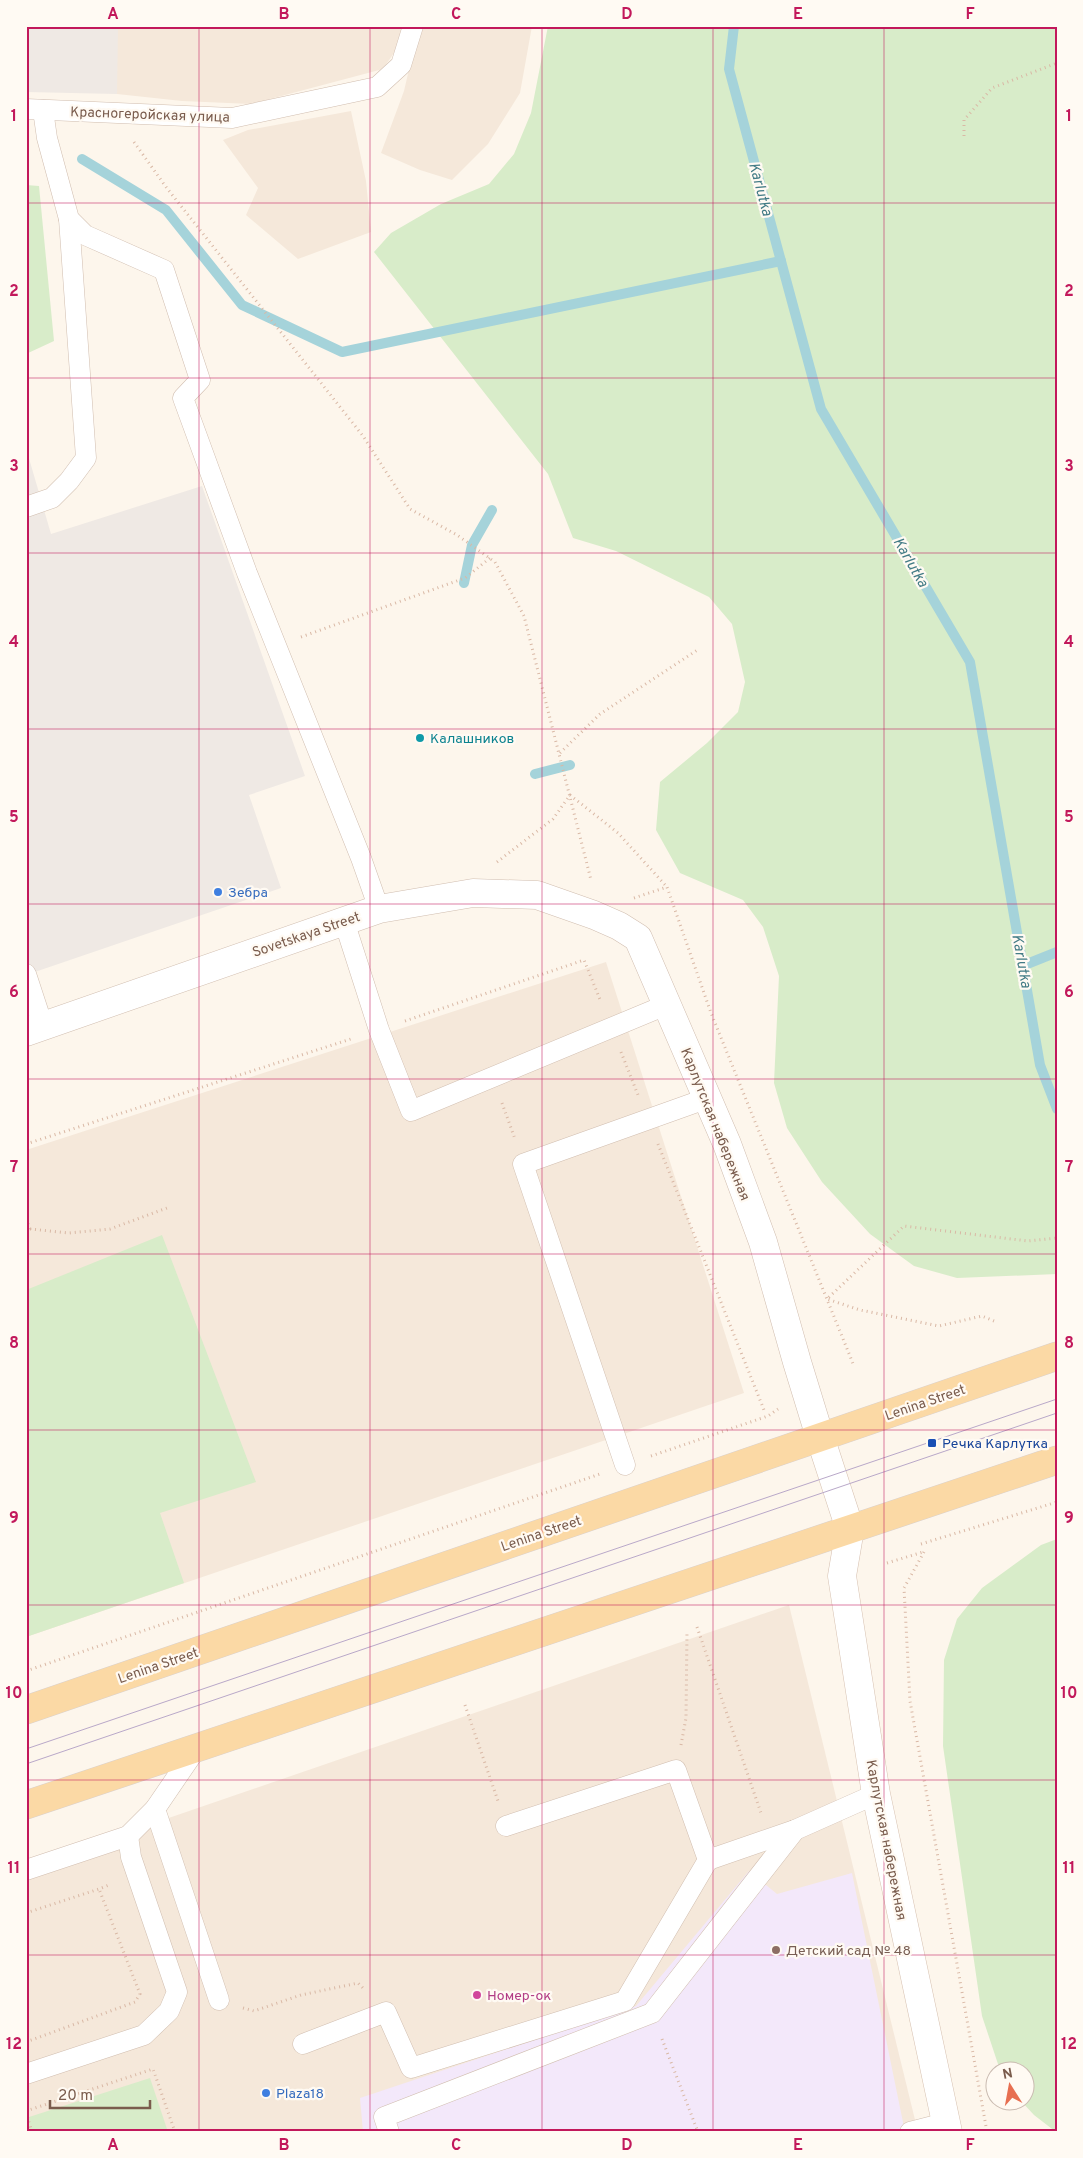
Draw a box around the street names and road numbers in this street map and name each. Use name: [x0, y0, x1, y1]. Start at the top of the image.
street label: Красногеройская улица: [70, 104, 230, 127]
street label: Sovetskaya Street: [250, 909, 363, 962]
street label: Карлутская набережная: [676, 1046, 753, 1203]
street label: Lenina Street: [883, 1382, 968, 1425]
street label: Lenina Street: [499, 1513, 584, 1556]
street label: Lenina Street: [116, 1645, 201, 1688]
street label: Карлутская набережная: [862, 1759, 909, 1922]

